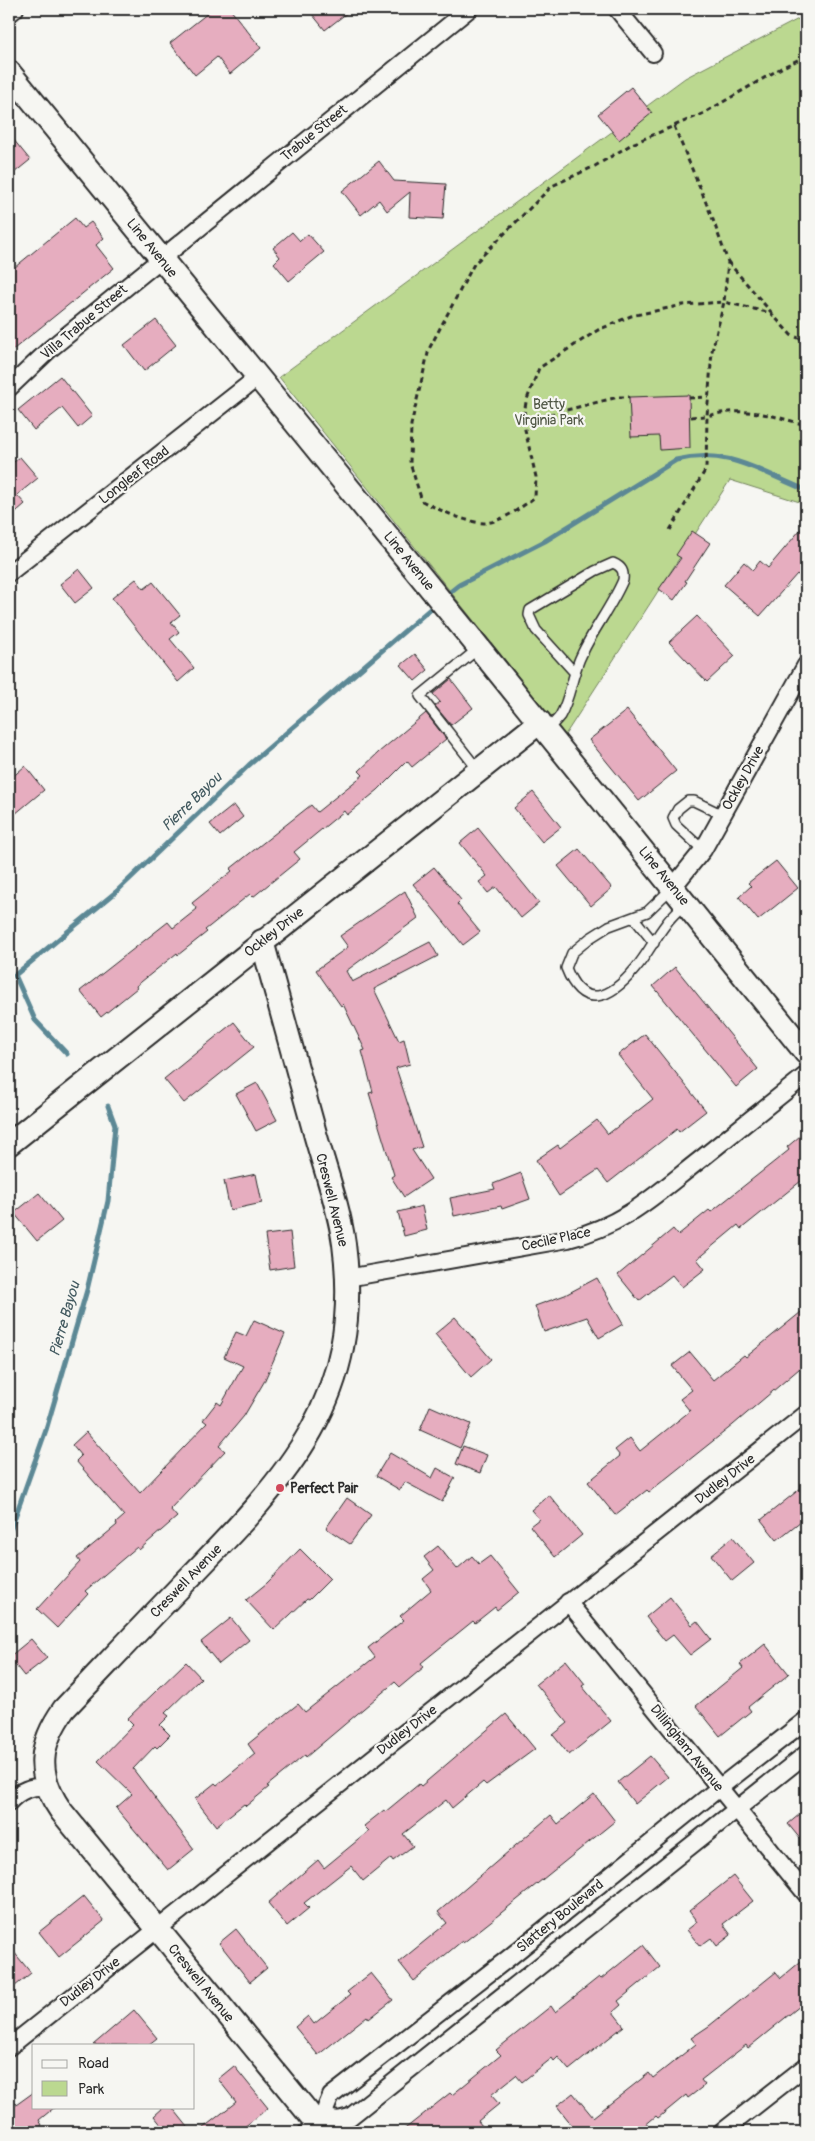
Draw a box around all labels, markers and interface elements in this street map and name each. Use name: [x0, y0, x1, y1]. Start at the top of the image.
street label: Trabue Street: [277, 101, 351, 165]
street label: Line Avenue: [123, 215, 181, 281]
street label: Villa Trabue Street: [37, 281, 131, 363]
park label: Betty Virginia Park: [514, 396, 584, 429]
street label: Longleaf Road: [95, 442, 173, 508]
street label: Line Avenue: [380, 528, 438, 594]
street label: Ockley Drive: [718, 743, 768, 813]
water label: Pierre Bayou: [158, 767, 227, 836]
street label: Line Avenue: [635, 843, 693, 909]
street label: Ockley Drive: [241, 903, 307, 961]
street label: Creswell Avenue: [312, 1152, 352, 1249]
street label: Cecile Place: [520, 1223, 592, 1255]
water label: Pierre Bayou: [45, 1278, 85, 1359]
street label: Dudley Drive: [692, 1450, 758, 1508]
place label: Perfect Pair: [290, 1480, 359, 1497]
marker: Perfect Pair: [274, 1482, 286, 1494]
street label: Creswell Avenue: [147, 1541, 225, 1621]
street label: Dudley Drive: [374, 1701, 440, 1759]
street label: Dillingham Avenue: [647, 1701, 727, 1795]
street label: Slattery Boulevard: [513, 1876, 607, 1956]
street label: Creswell Avenue: [164, 1940, 238, 2026]
street label: Dudley Drive: [57, 1953, 123, 2011]
legend: [32, 2044, 195, 2108]
text: Road: [78, 2054, 109, 2073]
text: Park: [78, 2080, 105, 2099]

